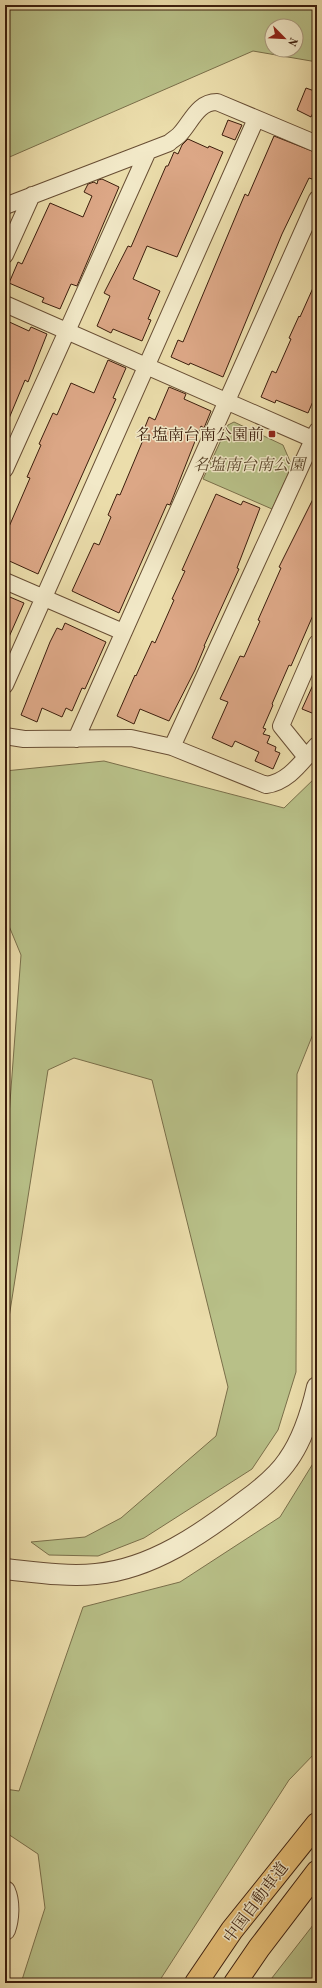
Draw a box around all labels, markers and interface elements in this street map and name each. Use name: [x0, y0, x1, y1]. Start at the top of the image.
north arrow: [264, 18, 304, 58]
text: N: [285, 35, 298, 48]
place label: 名塩南台南公園前: [136, 426, 264, 444]
marker: 名塩南台南公園前: [267, 429, 277, 439]
park label: 名塩南台南公園: [193, 456, 308, 474]
street label: 中国自動車道: [220, 1859, 292, 1946]

